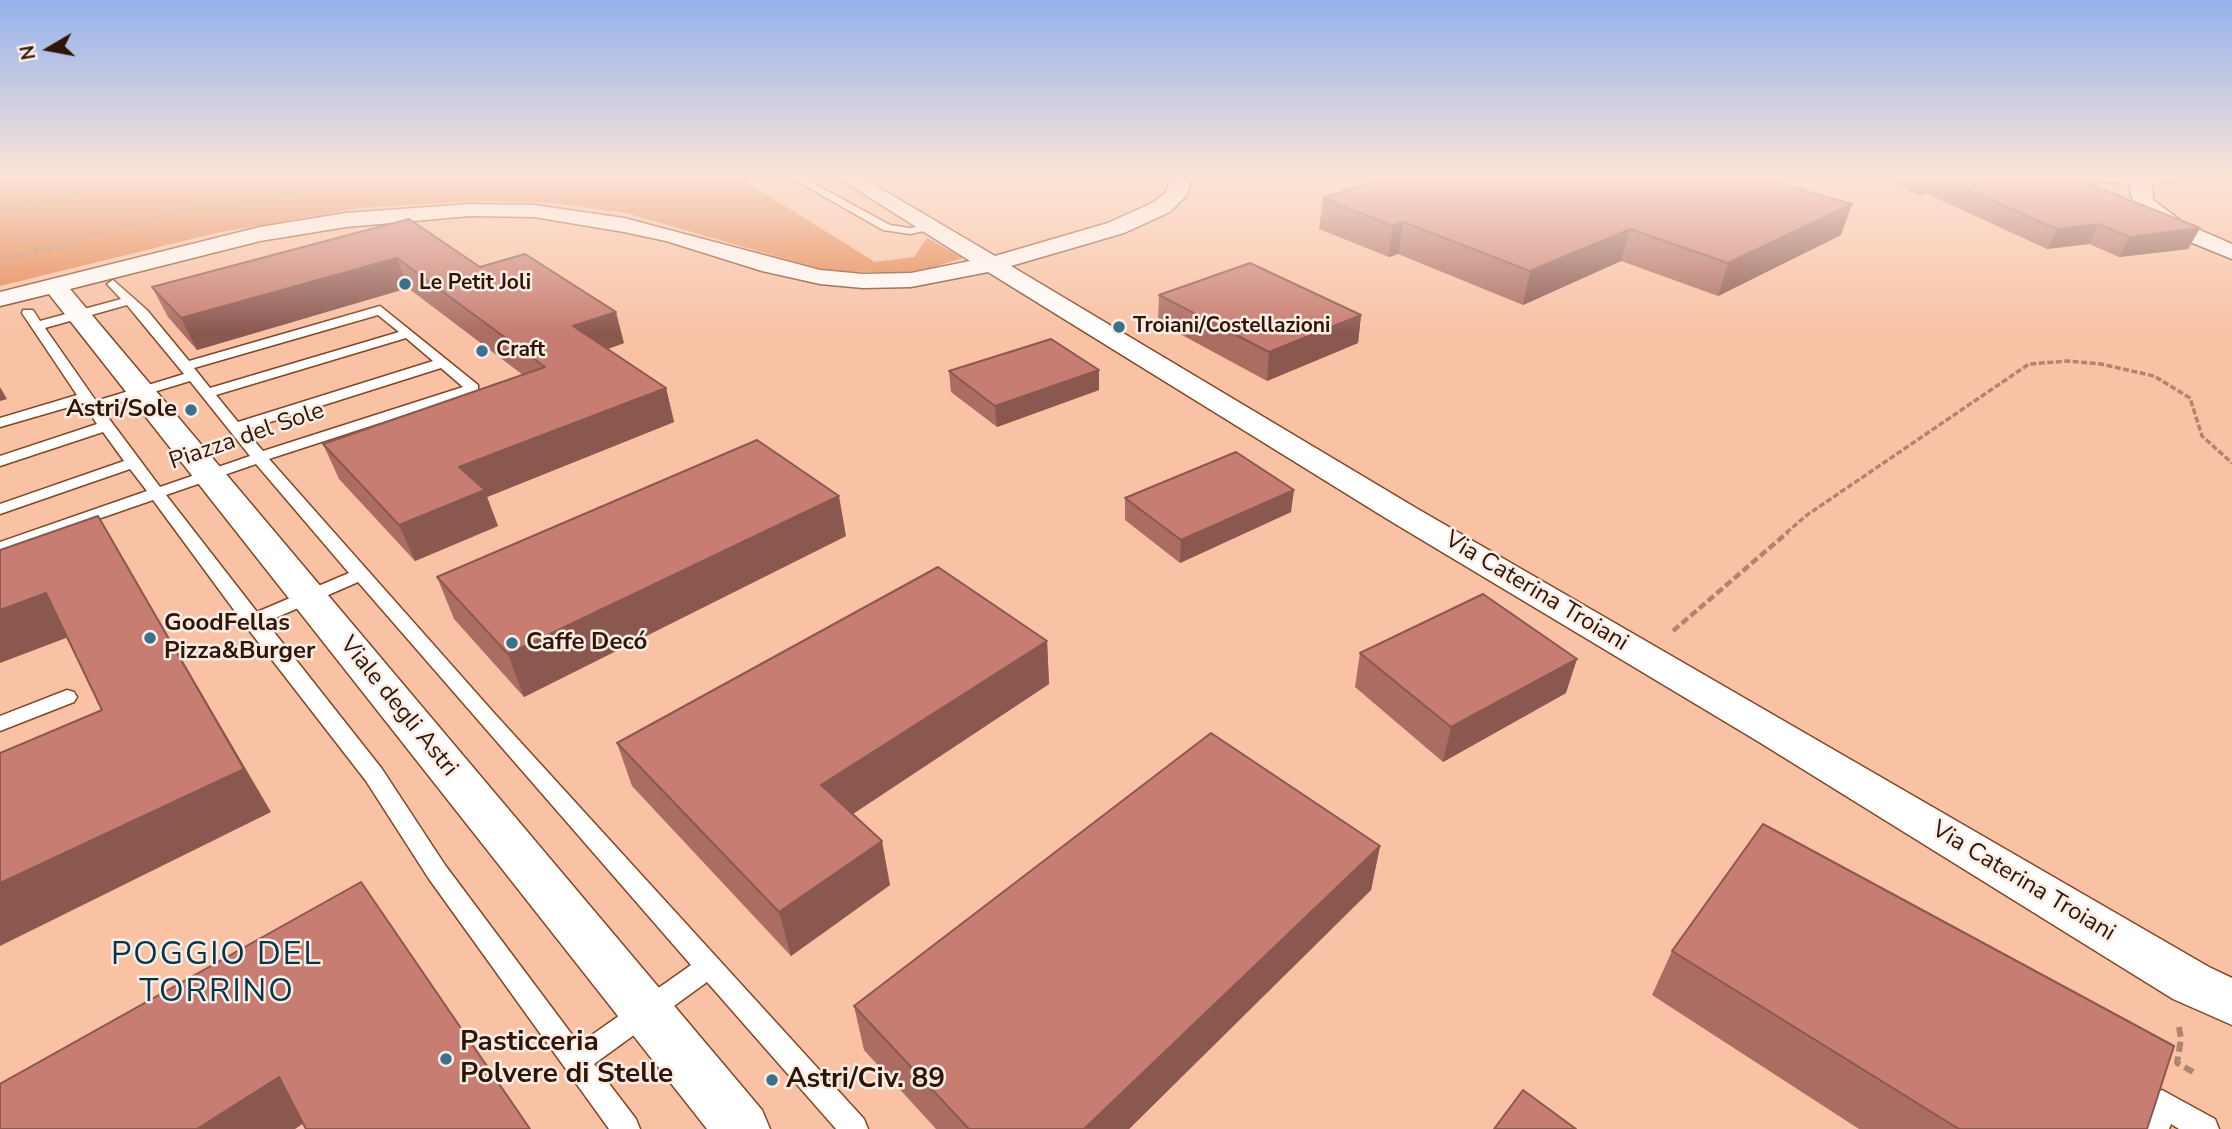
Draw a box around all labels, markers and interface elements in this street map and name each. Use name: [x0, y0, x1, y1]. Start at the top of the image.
north arrow: [14, 14, 84, 84]
text: N: [14, 43, 42, 62]
place label: Le Petit Joli: [419, 271, 531, 297]
marker: Le Petit Joli: [397, 276, 413, 292]
place label: Troiani/Costellazioni: [1133, 314, 1330, 340]
marker: Troiani/Costellazioni: [1111, 319, 1127, 335]
place label: Craft: [496, 338, 545, 364]
marker: Craft: [474, 343, 490, 359]
place label: Astri/Sole: [66, 396, 177, 424]
street label: Piazza del Sole: [166, 397, 328, 477]
marker: Astri/Sole: [183, 402, 199, 418]
street label: Via Caterina Troiani: [1439, 526, 1633, 658]
place label: GoodFellas Pizza&Burger: [164, 610, 315, 666]
place label: Caffe Decó: [526, 629, 647, 657]
marker: GoodFellas Pizza&Burger: [142, 630, 158, 646]
street label: Viale degli Astri: [333, 631, 463, 783]
marker: Caffe Decó: [504, 635, 520, 651]
street label: Via Caterina Troiani: [1926, 816, 2120, 948]
district label: POGGIO DEL TORRINO: [112, 937, 322, 1012]
place label: Pasticceria Polvere di Stelle: [460, 1026, 673, 1092]
marker: Pasticceria Polvere di Stelle: [438, 1051, 454, 1067]
place label: Astri/Civ. 89: [786, 1063, 945, 1097]
marker: Astri/Civ. 89: [764, 1072, 780, 1088]

